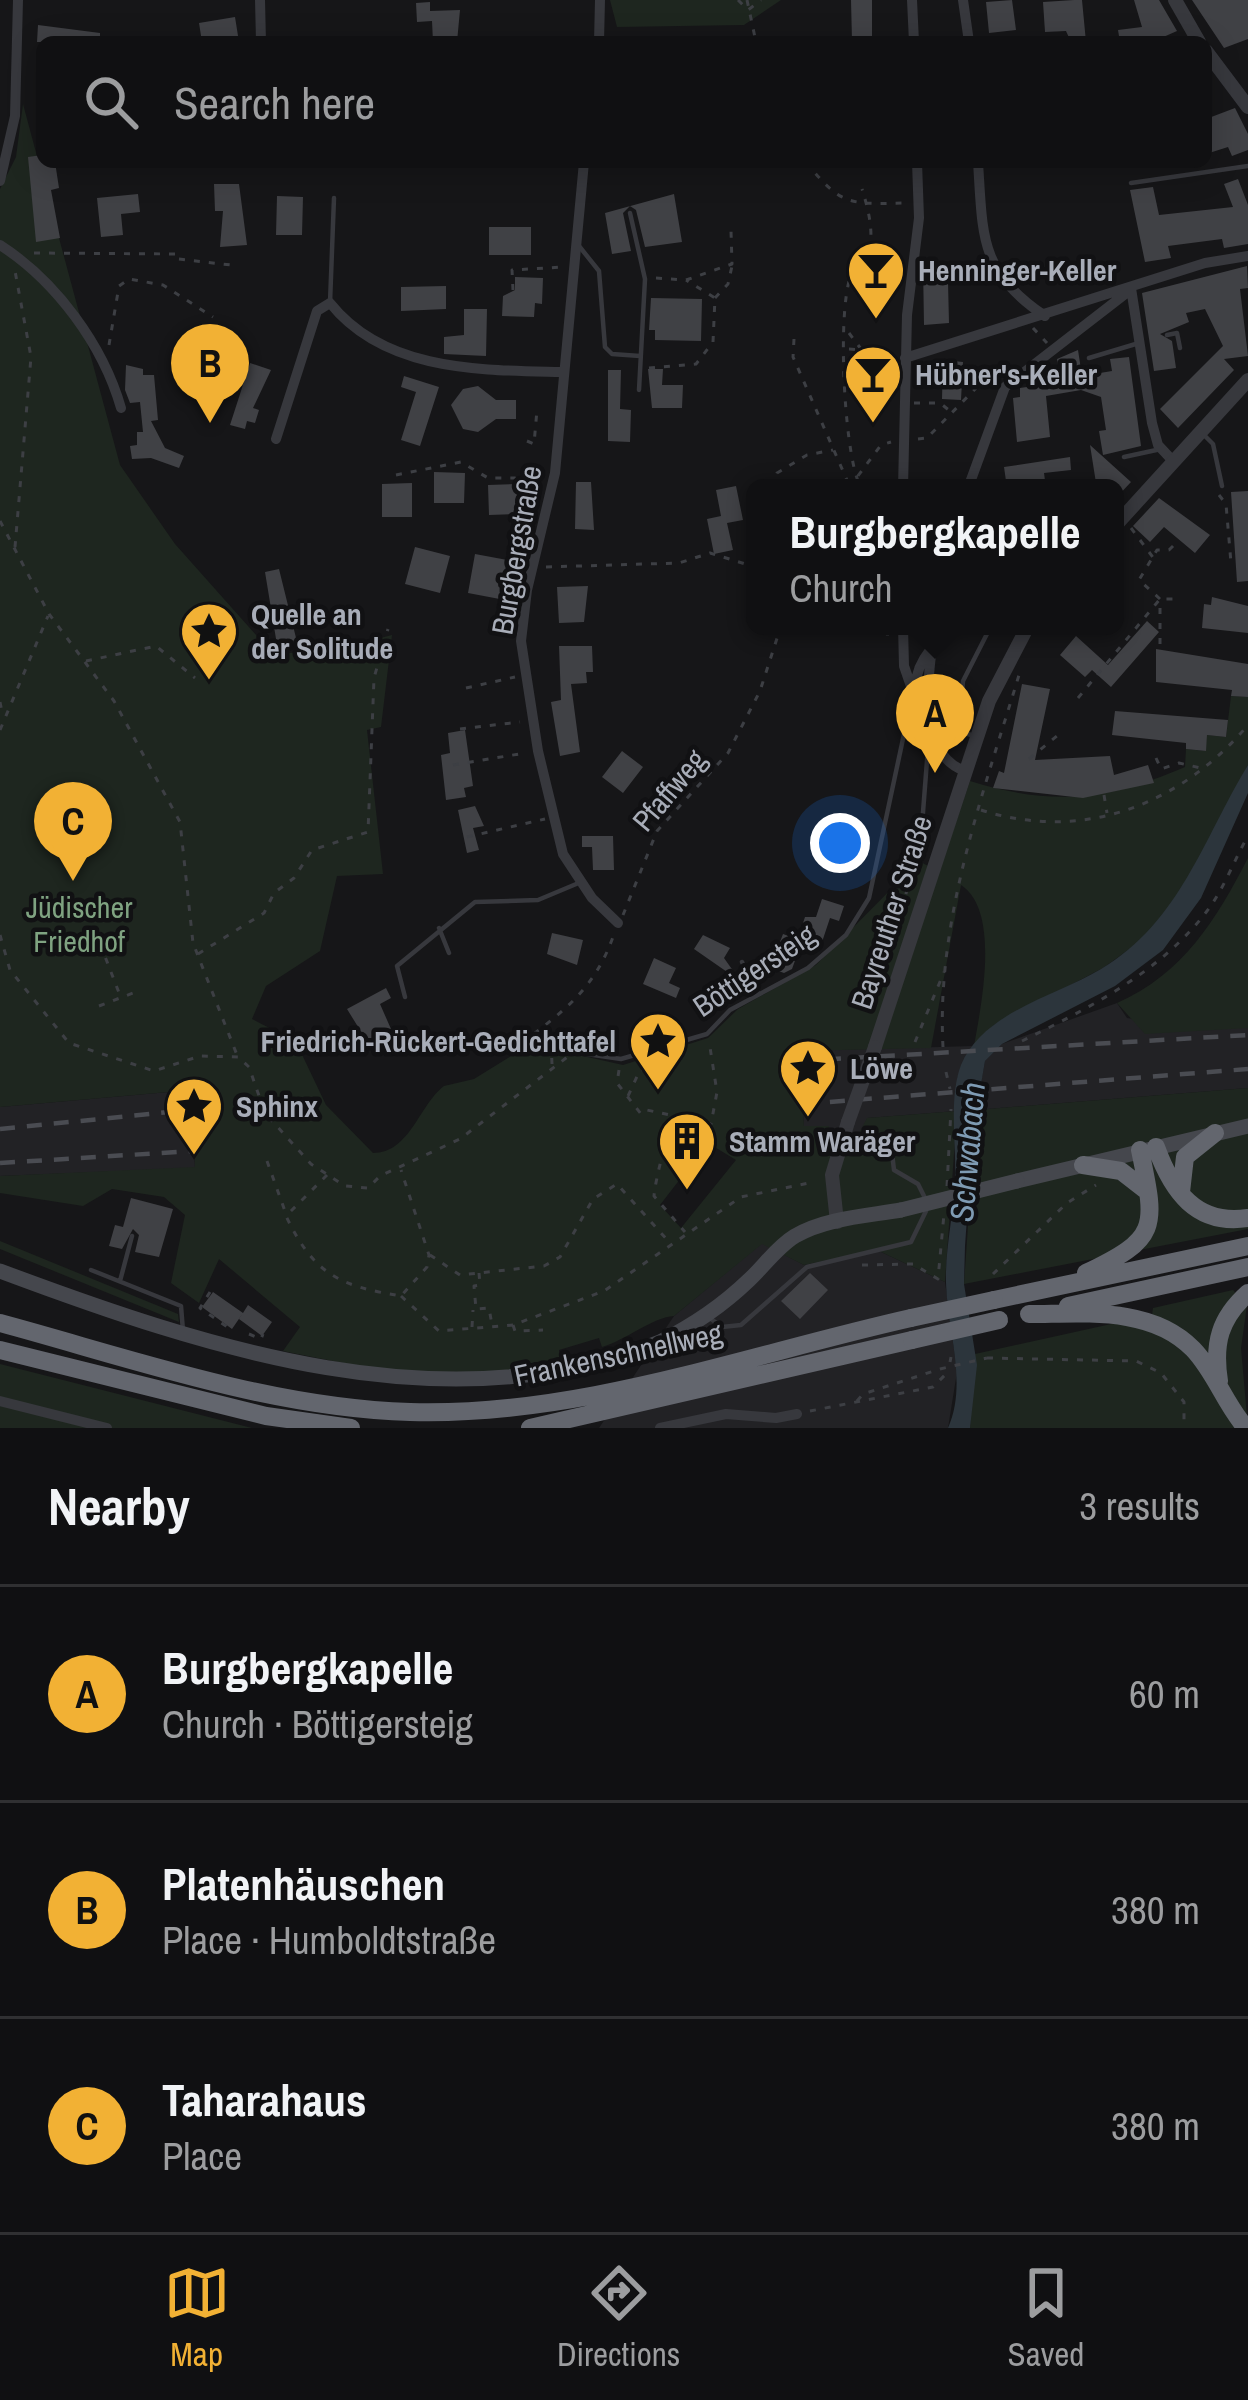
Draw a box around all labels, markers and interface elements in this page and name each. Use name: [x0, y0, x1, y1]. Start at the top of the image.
search box: [36, 36, 1212, 168]
icon: search: [78, 69, 144, 135]
text: Search here: [174, 72, 375, 133]
bar icon: Henninger-Keller: [845, 239, 907, 321]
place label: Henninger-Keller: [918, 250, 1117, 290]
pin: B: [171, 324, 249, 423]
bar icon: Hübner's-Keller: [842, 343, 904, 425]
place label: Hübner's-Keller: [915, 354, 1098, 394]
street label: Burgbergstraße: [481, 462, 551, 638]
popup: [746, 479, 1124, 635]
text: Burgbergkapelle: [789, 501, 1081, 562]
text: Church: [789, 562, 892, 614]
place label: Quelle an der Solitude: [251, 594, 393, 668]
place icon: Quelle an der Solitude: [178, 600, 240, 682]
pin: A: [896, 674, 974, 773]
street label: Pfaffweg: [623, 740, 715, 839]
pin: C: [34, 782, 112, 881]
street label: Bayreuther Straße: [841, 810, 941, 1014]
your location: [810, 813, 870, 873]
park label: Jüdischer Friedhof: [26, 887, 133, 961]
street label: Böttigersteig: [685, 914, 823, 1026]
place icon: Friedrich-Rückert-Gedichttafel: [627, 1010, 689, 1092]
place label: Friedrich-Rückert-Gedichttafel: [261, 1021, 616, 1061]
place icon: Löwe: [777, 1037, 839, 1119]
place label: Löwe: [850, 1048, 913, 1088]
place icon: Sphinx: [163, 1075, 225, 1157]
water label: Schwabach: [939, 1080, 995, 1224]
place label: Sphinx: [236, 1086, 318, 1126]
building icon: Stamm Waräger: [656, 1110, 718, 1192]
place label: Stamm Waräger: [729, 1121, 916, 1161]
street label: Frankenschnellweg: [510, 1312, 726, 1396]
text: Nearby: [48, 1472, 190, 1541]
text: 3 results: [1079, 1480, 1200, 1532]
text: Burgbergkapelle: [162, 1637, 453, 1698]
text: A: [75, 1668, 99, 1720]
text: 60 m: [1129, 1668, 1200, 1720]
text: Church · Böttigersteig: [162, 1698, 473, 1750]
text: Platenhäuschen: [162, 1853, 445, 1914]
text: B: [75, 1884, 99, 1936]
text: 380 m: [1111, 1884, 1200, 1936]
text: Place · Humboldtstraße: [162, 1914, 496, 1966]
text: Taharahaus: [162, 2069, 366, 2130]
text: C: [75, 2100, 99, 2152]
text: 380 m: [1111, 2100, 1200, 2152]
text: Place: [162, 2130, 242, 2182]
tab: Map: [164, 2260, 230, 2376]
tab: Directions: [557, 2260, 680, 2376]
tab: Saved: [1008, 2260, 1084, 2376]

